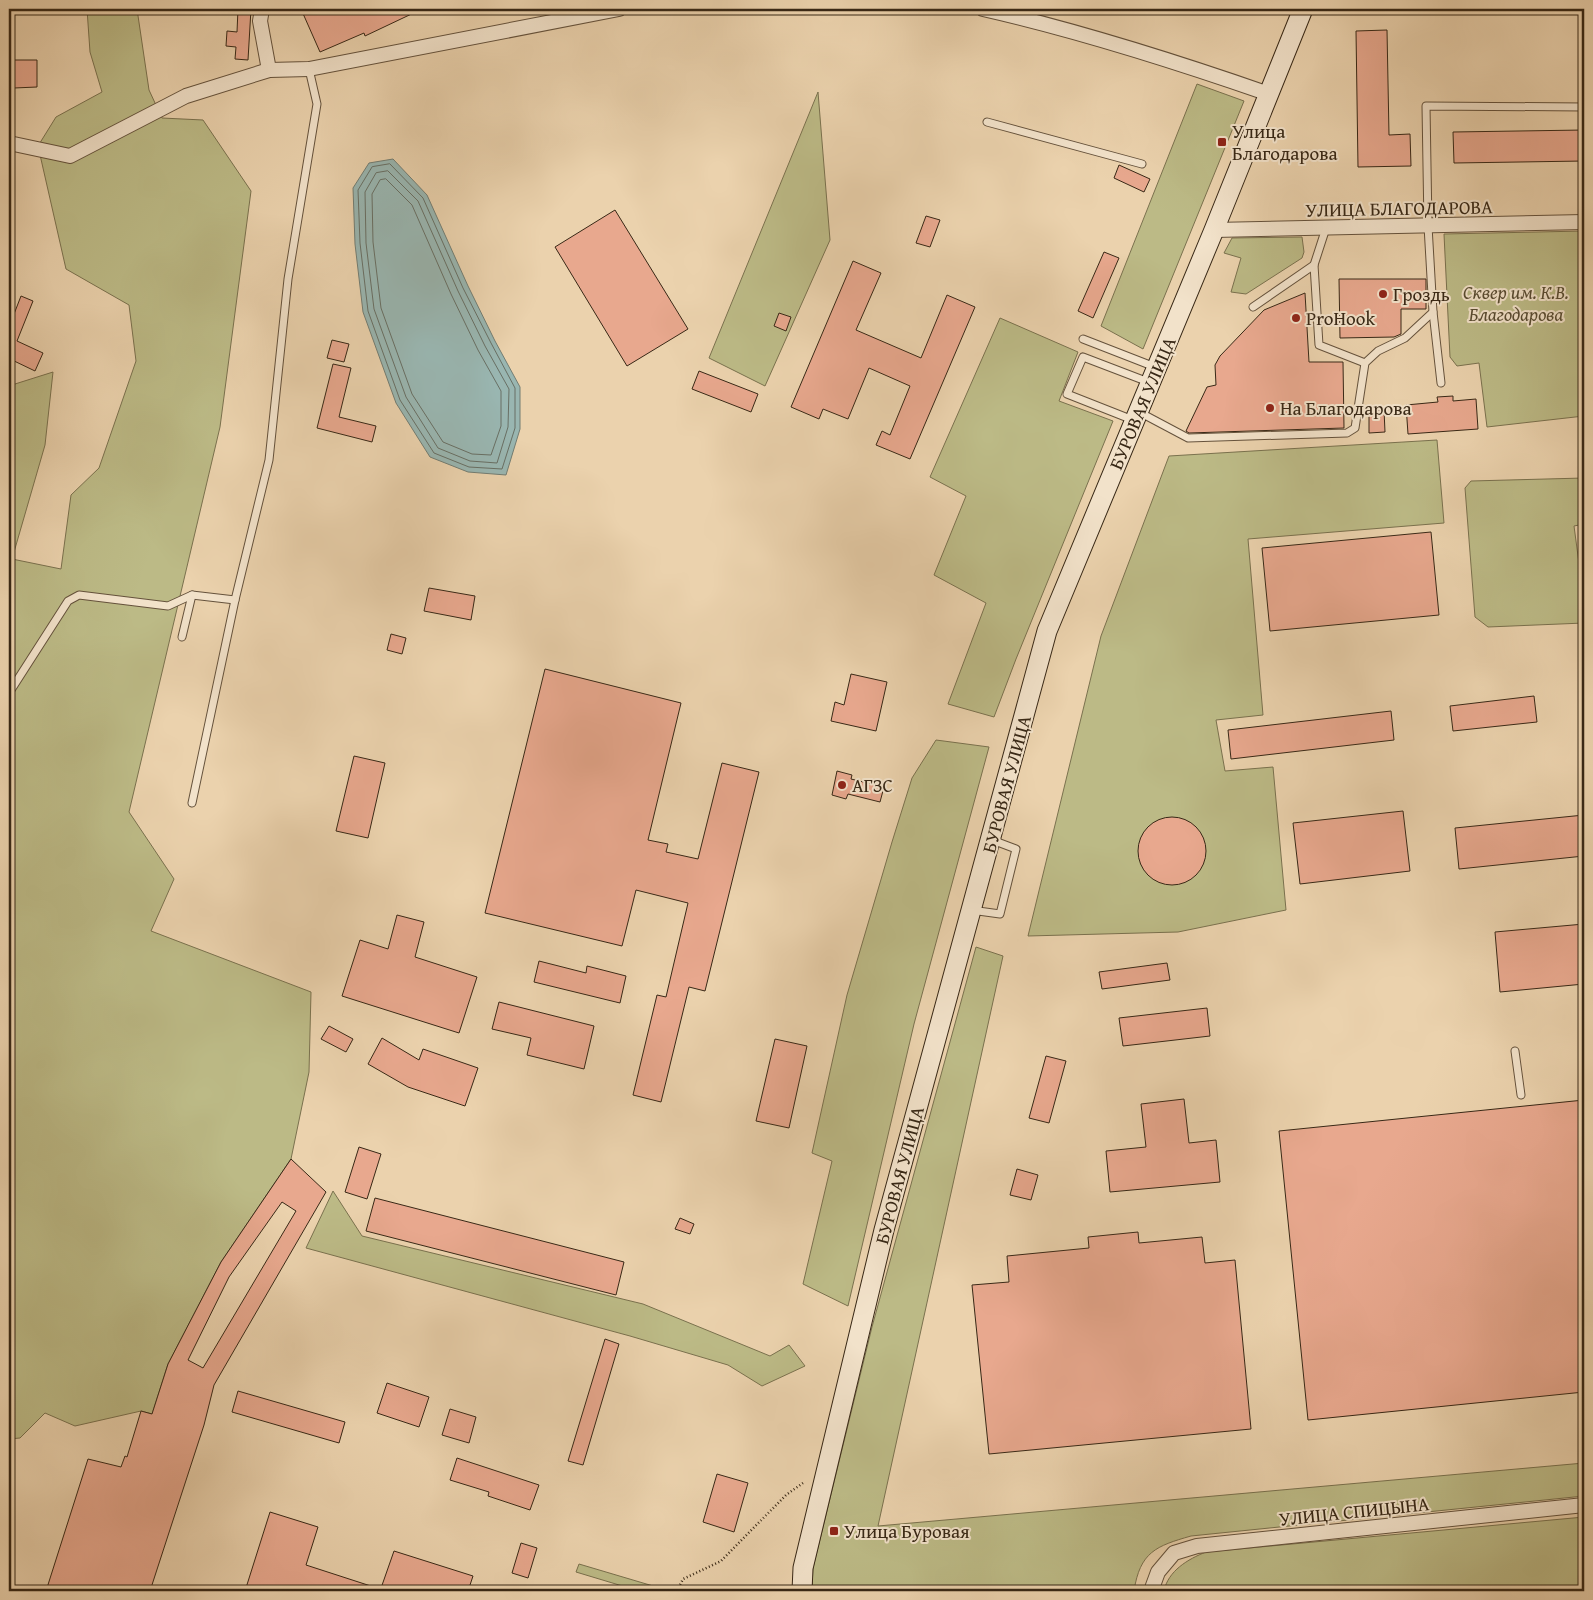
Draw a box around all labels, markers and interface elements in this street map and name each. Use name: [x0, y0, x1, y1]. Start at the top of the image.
place label: Улица Благодарова: [1232, 117, 1338, 167]
marker: Улица Благодарова: [1216, 136, 1228, 148]
street label: УЛИЦА БЛАГОДАРОВА: [1305, 192, 1493, 224]
park label: Сквер им. К.В. Благодарова: [1463, 278, 1569, 328]
place label: Гроздь: [1393, 280, 1450, 308]
marker: Гроздь: [1377, 288, 1389, 300]
place label: ProHook: [1306, 304, 1375, 332]
marker: ProHook: [1290, 312, 1302, 324]
street label: БУРОВАЯ УЛИЦА: [1101, 332, 1183, 474]
place label: На Благодарова: [1280, 394, 1411, 422]
marker: На Благодарова: [1264, 402, 1276, 414]
street label: БУРОВАЯ УЛИЦА: [974, 711, 1038, 856]
place label: АГЗС: [852, 771, 893, 799]
marker: АГЗС: [836, 779, 848, 791]
street label: БУРОВАЯ УЛИЦА: [867, 1102, 931, 1247]
street label: УЛИЦА СПИЦЫНА: [1278, 1489, 1431, 1533]
place label: Улица Буровая: [844, 1517, 970, 1545]
marker: Улица Буровая: [828, 1525, 840, 1537]

